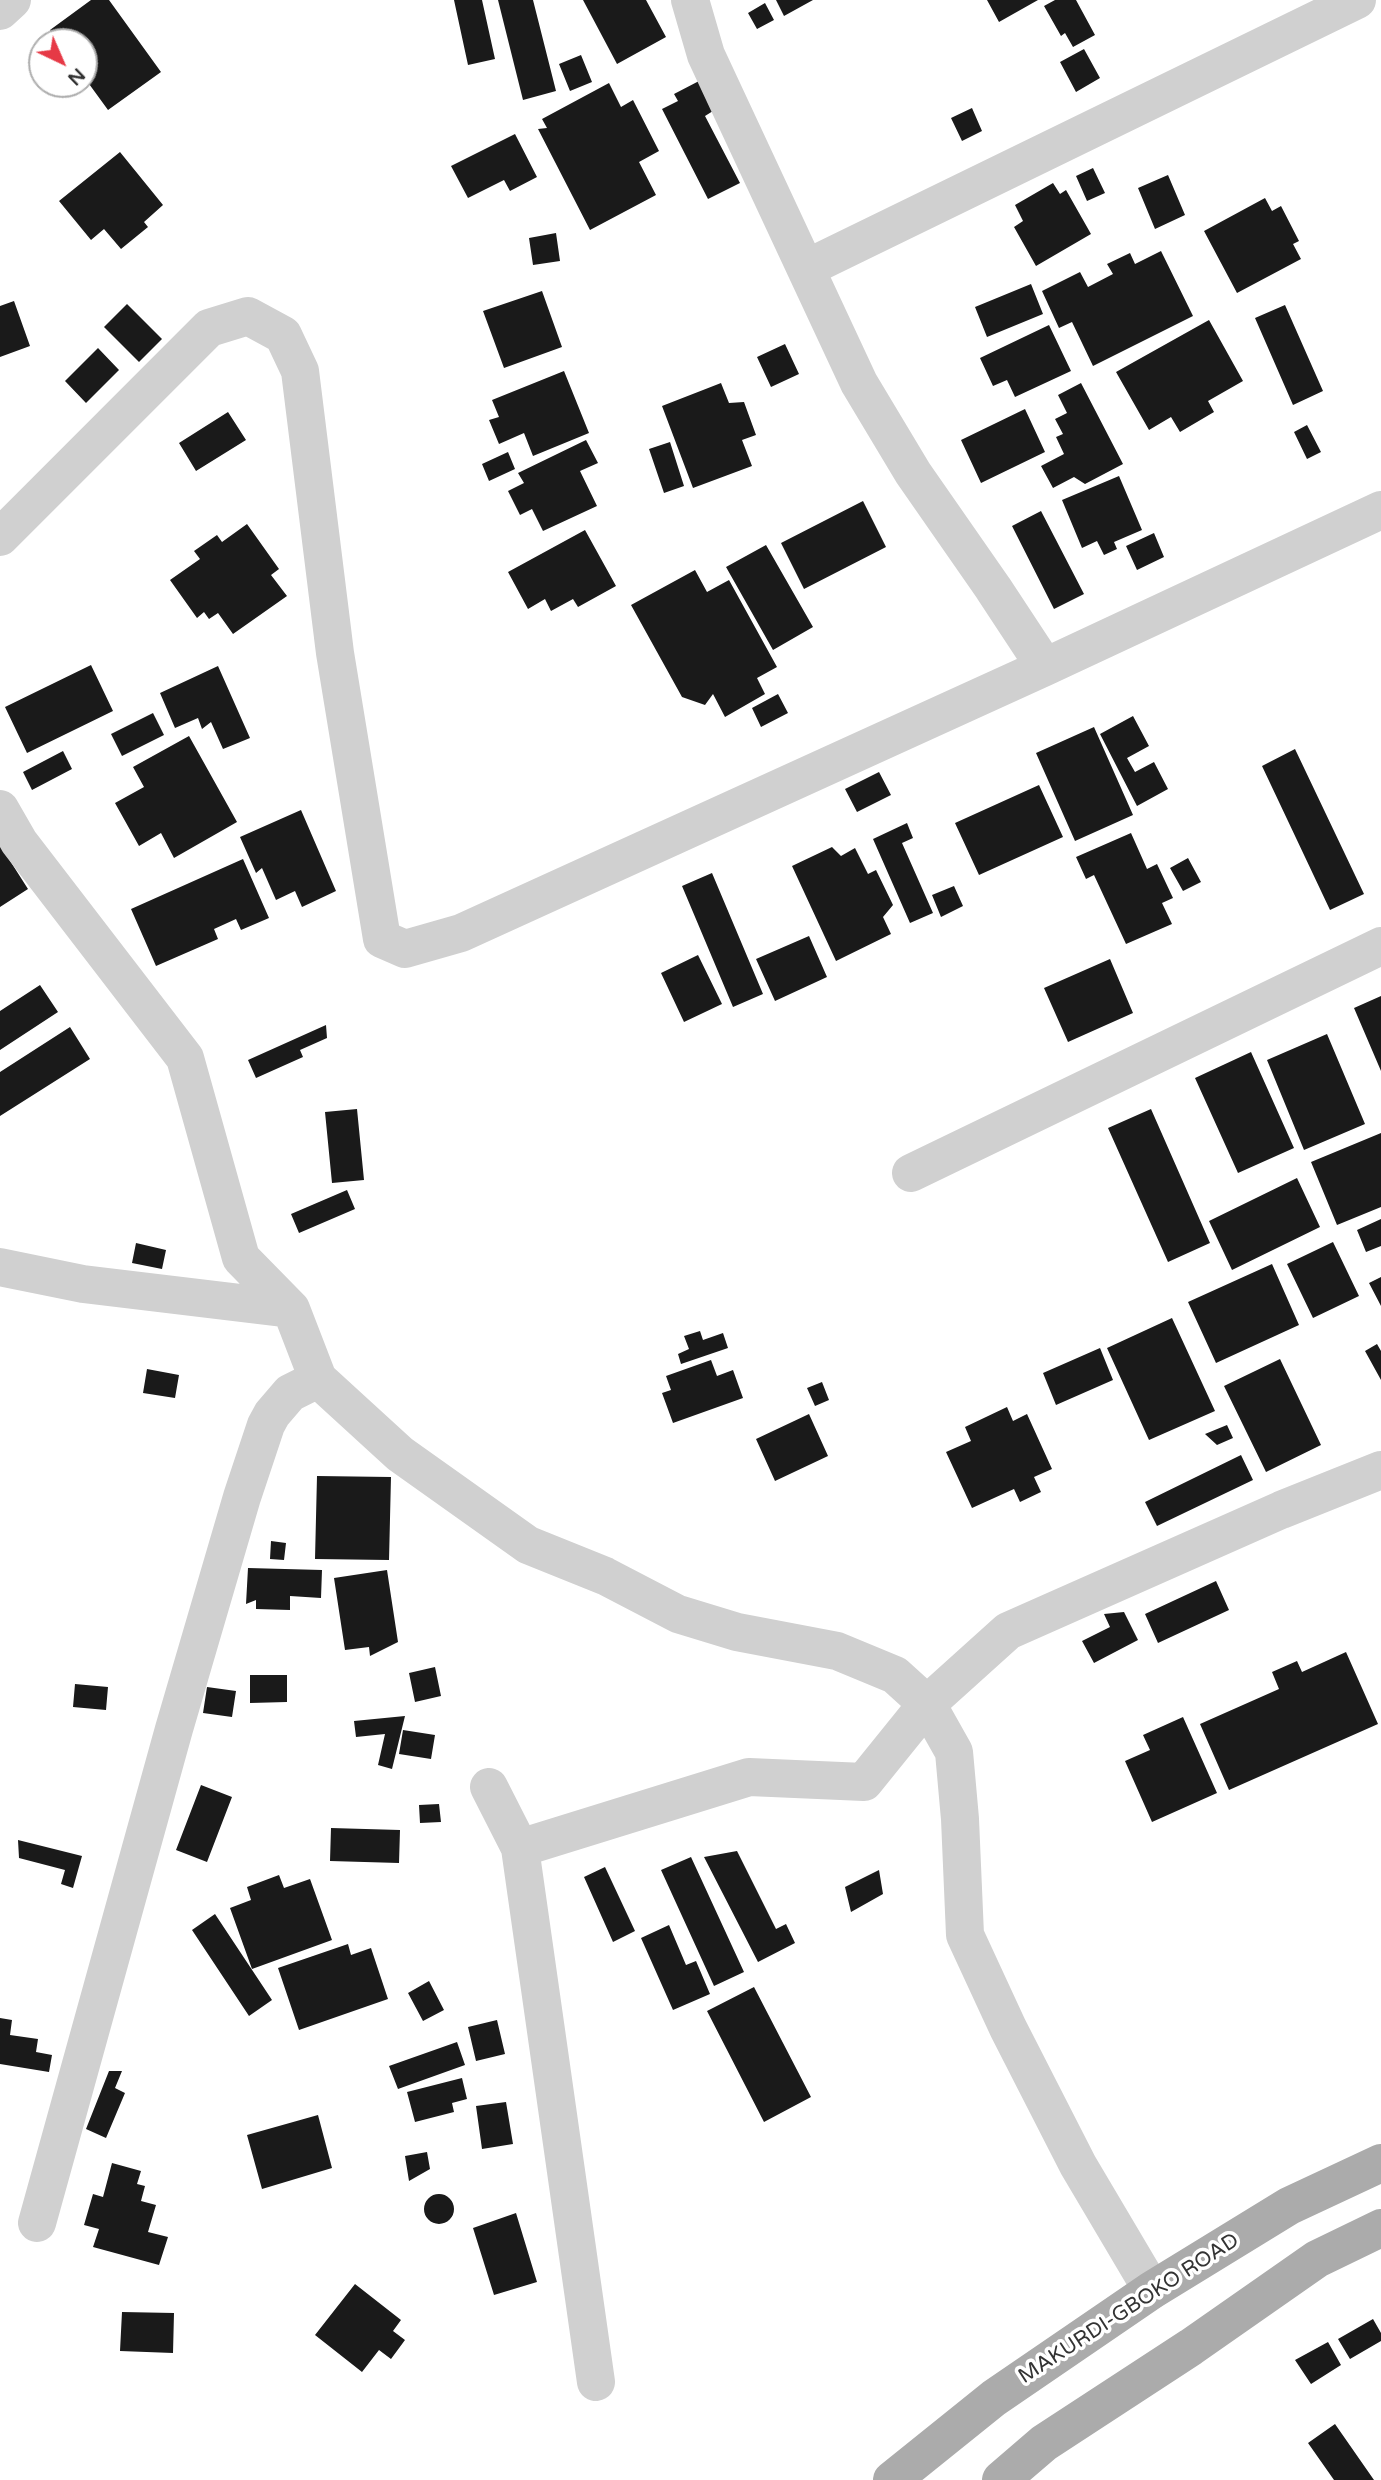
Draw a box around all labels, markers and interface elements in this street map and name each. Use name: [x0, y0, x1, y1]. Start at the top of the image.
north arrow: [28, 28, 98, 98]
text: N: [63, 63, 89, 90]
street label: MAKURDI-GBOKO ROAD: [1014, 2228, 1244, 2390]

